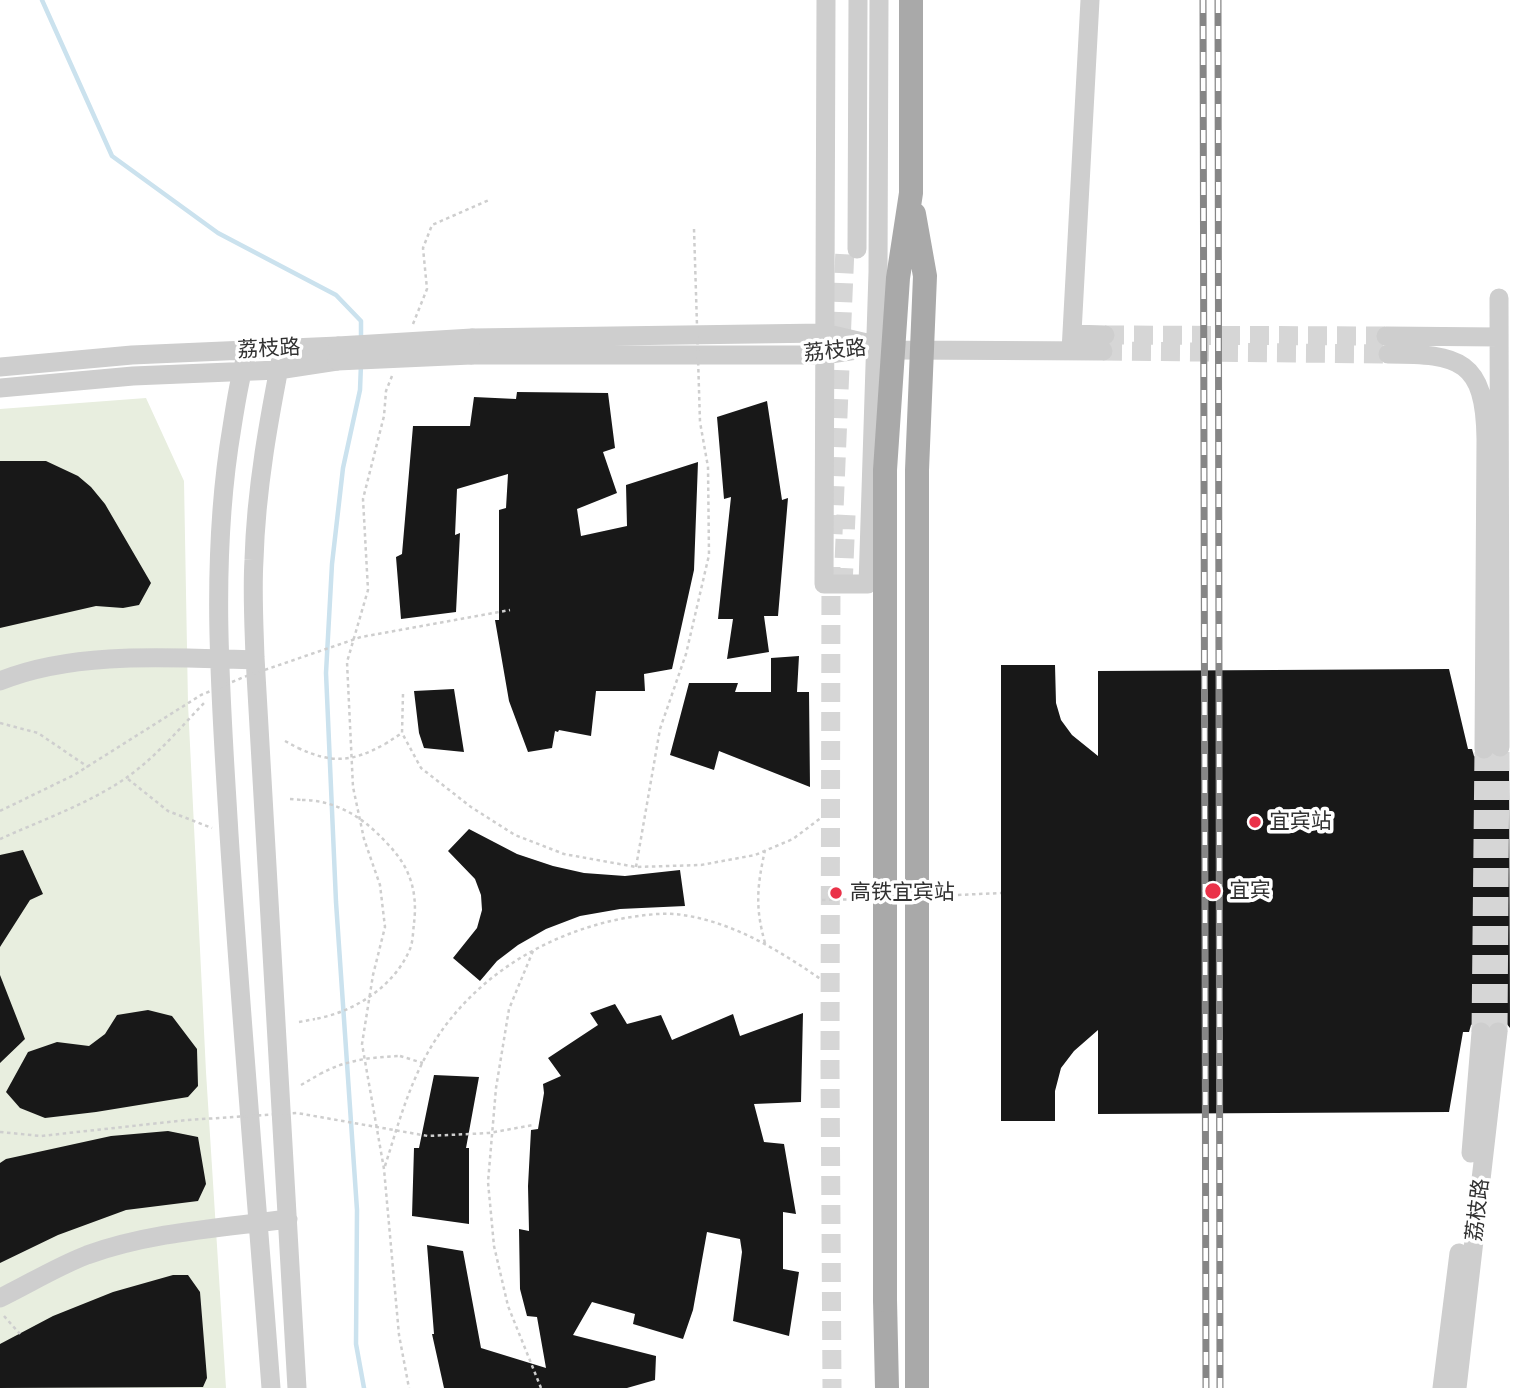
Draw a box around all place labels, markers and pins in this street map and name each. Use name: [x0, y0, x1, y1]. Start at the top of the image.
place label: 宜宾站: [1269, 809, 1332, 835]
marker: 宜宾站: [1247, 814, 1263, 830]
place label: 宜宾: [1229, 878, 1271, 904]
place label: 高铁宜宾站: [850, 880, 955, 906]
marker: 宜宾: [1203, 881, 1223, 901]
marker: 高铁宜宾站: [828, 885, 844, 901]

